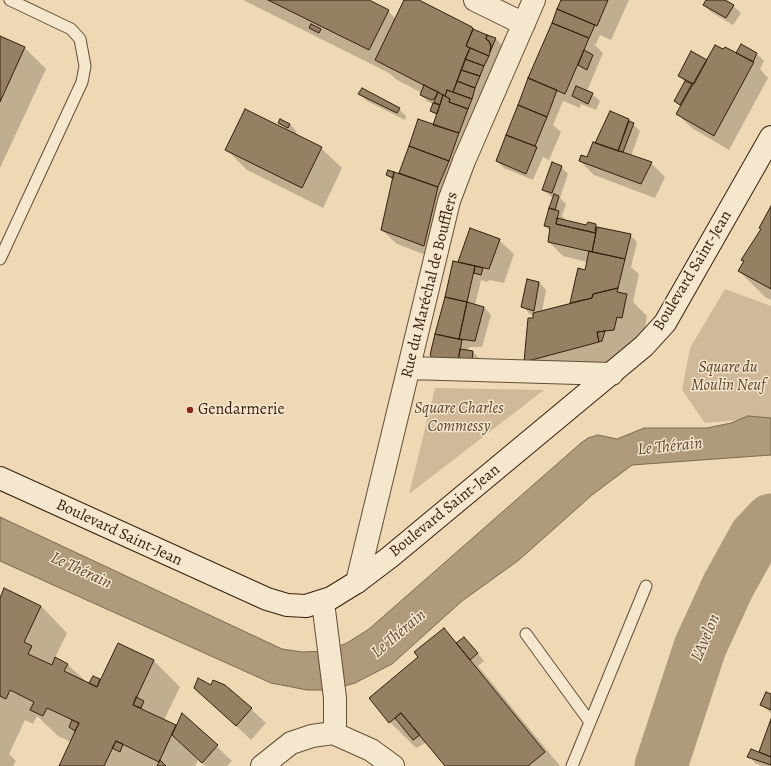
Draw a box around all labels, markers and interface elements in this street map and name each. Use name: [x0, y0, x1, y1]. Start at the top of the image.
street label: Rue du Maréchal de Boufflers: [398, 190, 462, 380]
street label: Boulevard Saint-Jean: [650, 207, 736, 335]
park label: Square du Moulin Neuf: [691, 358, 765, 396]
park label: Square Charles Commessy: [414, 399, 504, 437]
place label: Gendarmerie: [198, 400, 285, 420]
marker: Gendarmerie: [185, 405, 195, 415]
water label: Le Thérain: [637, 433, 703, 461]
street label: Boulevard Saint-Jean: [386, 460, 504, 562]
street label: Boulevard Saint-Jean: [53, 495, 185, 571]
water label: Le Thérain: [47, 548, 115, 594]
water label: Le Thérain: [368, 605, 430, 663]
water label: L'Avelon: [687, 611, 725, 665]

